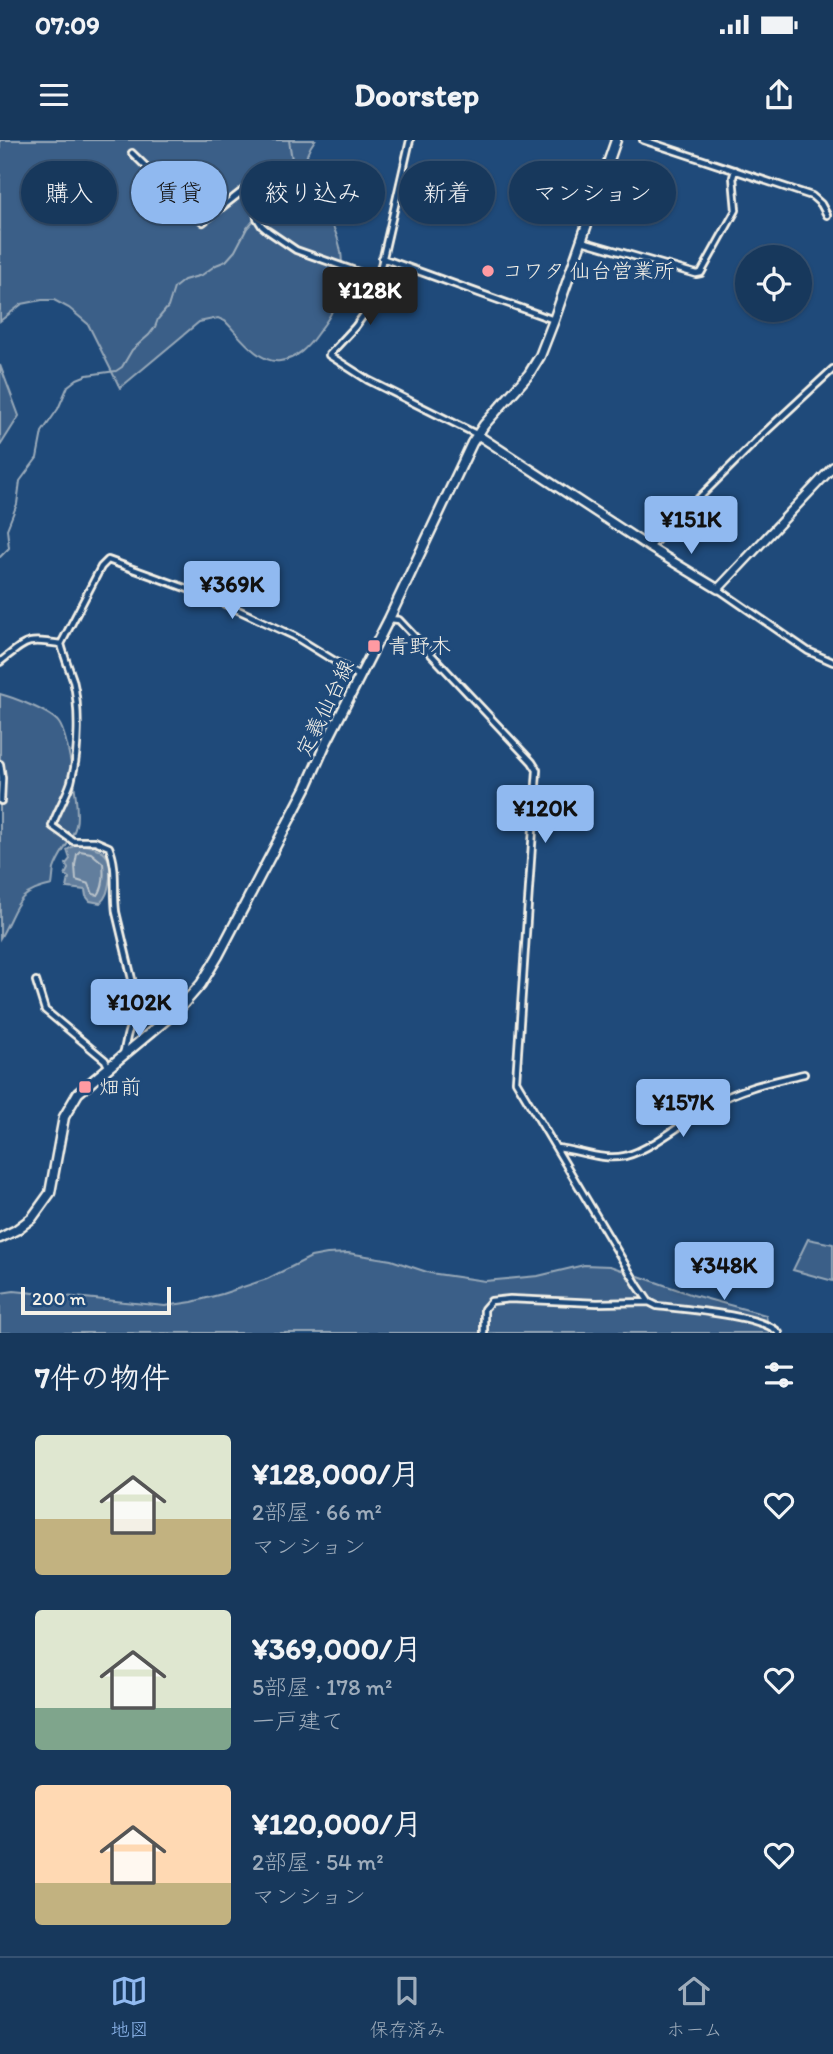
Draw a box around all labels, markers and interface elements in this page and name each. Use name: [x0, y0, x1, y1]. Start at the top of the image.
text: 07:09: [35, 9, 100, 41]
icon: menu: [35, 76, 73, 114]
text: Doorstep: [354, 76, 479, 114]
icon: share: [760, 76, 798, 114]
chip: 購入: [21, 161, 117, 224]
chip: 賃貸: [131, 161, 227, 224]
chip: 絞り込み: [241, 161, 385, 224]
chip: 新着: [399, 161, 495, 224]
chip: マンション: [509, 161, 676, 224]
map controls: [735, 245, 812, 322]
button: locate: [735, 245, 812, 322]
place label: コワタ 仙台営業所: [502, 258, 675, 283]
marker: コワタ 仙台営業所: [480, 263, 496, 279]
pin: ¥128K: [321, 268, 419, 327]
text: ¥128K: [339, 276, 401, 304]
pin: ¥151K: [642, 496, 740, 556]
text: ¥151K: [661, 505, 722, 533]
pin: ¥369K: [183, 561, 281, 621]
text: ¥369K: [200, 570, 264, 598]
place label: 青野木: [388, 633, 451, 658]
marker: 青野木: [366, 638, 382, 654]
street label: 定義仙台線: [290, 655, 359, 760]
pin: ¥120K: [496, 786, 594, 845]
text: ¥120K: [513, 794, 577, 822]
pin: ¥102K: [90, 979, 188, 1039]
text: ¥102K: [107, 988, 171, 1016]
place label: 畑前: [99, 1074, 141, 1099]
marker: 畑前: [77, 1079, 93, 1095]
pin: ¥157K: [634, 1080, 732, 1139]
text: ¥157K: [652, 1088, 714, 1116]
pin: ¥348K: [675, 1242, 773, 1302]
text: ¥348K: [691, 1251, 757, 1279]
scale bar: [21, 1284, 172, 1316]
text: 200 m: [32, 1287, 86, 1310]
icon: filters: [760, 1356, 798, 1394]
text: 7件の物件: [35, 1359, 170, 1396]
text: ¥128,000/月: [252, 1455, 420, 1492]
icon: home: [91, 1463, 175, 1547]
icon: heart: [760, 1486, 798, 1524]
text: 2部屋 · 66 m²: [252, 1498, 382, 1526]
text: マンション: [252, 1532, 366, 1560]
text: ¥369,000/月: [252, 1630, 422, 1667]
icon: home: [91, 1638, 175, 1722]
icon: heart: [760, 1661, 798, 1699]
text: 5部屋 · 178 m²: [252, 1673, 392, 1701]
text: 一戸建て: [252, 1707, 344, 1735]
text: ¥120,000/月: [252, 1805, 422, 1842]
icon: home: [91, 1813, 175, 1897]
icon: heart: [760, 1836, 798, 1874]
text: 2部屋 · 54 m²: [252, 1848, 384, 1876]
text: マンション: [252, 1882, 366, 1910]
tab: 地図: [110, 1972, 148, 2041]
tab: 保存済み: [369, 1972, 445, 2041]
tab: ホーム: [666, 1972, 723, 2041]

